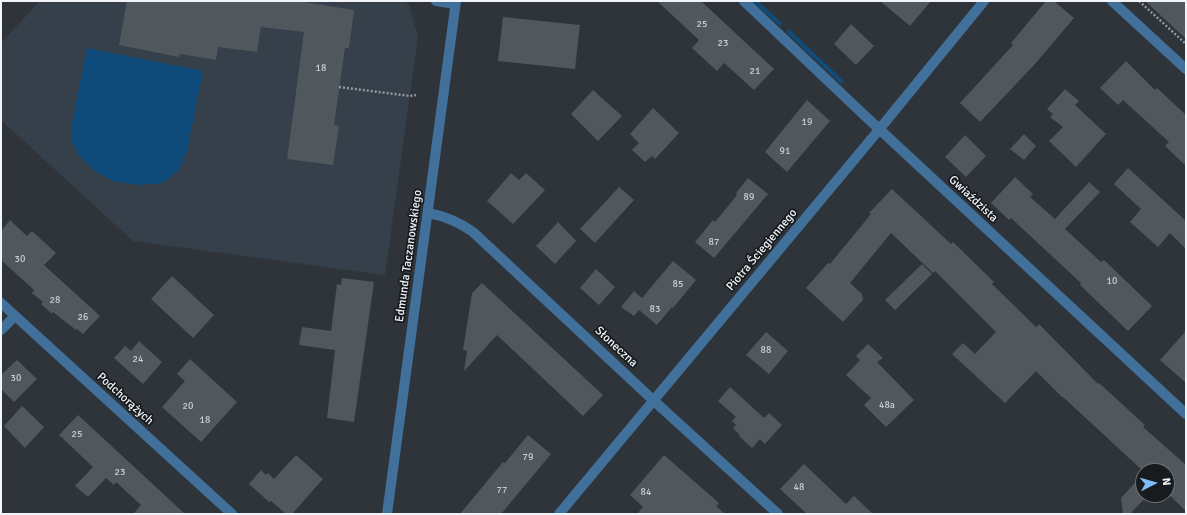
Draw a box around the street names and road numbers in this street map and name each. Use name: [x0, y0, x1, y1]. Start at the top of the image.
street label: Gwiaździsta: [946, 173, 1000, 225]
street label: Edmunda Taczanowskiego: [393, 189, 425, 323]
street label: Piotra Ściegiennego: [724, 206, 800, 294]
street label: Słoneczna: [592, 324, 640, 370]
street label: Podchorążych: [94, 370, 156, 428]

